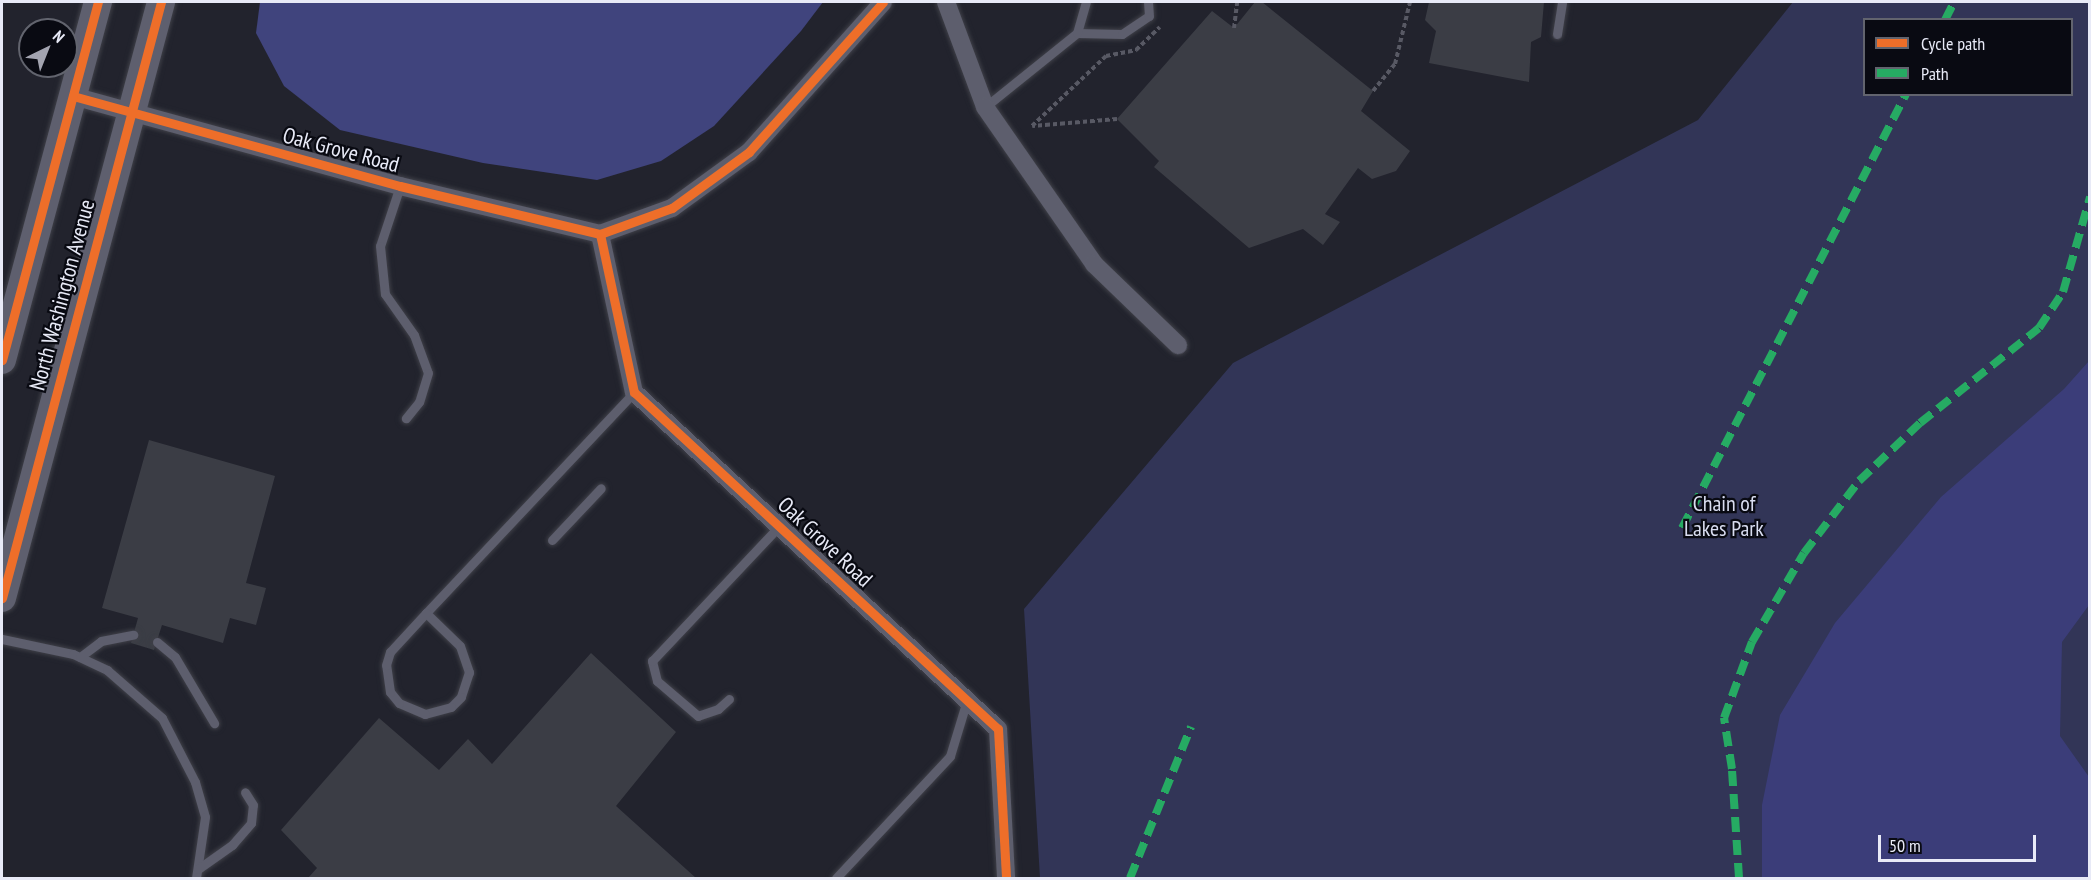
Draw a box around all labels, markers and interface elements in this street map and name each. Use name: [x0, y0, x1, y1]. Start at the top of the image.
north arrow: [18, 18, 78, 78]
legend: [1863, 18, 2073, 96]
text: N: [49, 26, 69, 47]
text: Cycle path: [1921, 32, 1985, 55]
text: Path: [1921, 62, 1949, 85]
street label: Oak Grove Road: [280, 122, 402, 178]
street label: North Washington Avenue: [24, 196, 100, 394]
park label: Chain of Lakes Park: [1684, 490, 1764, 542]
street label: Oak Grove Road: [772, 491, 878, 593]
scale bar: [1881, 823, 2038, 861]
text: 50 m: [1889, 834, 1921, 857]

